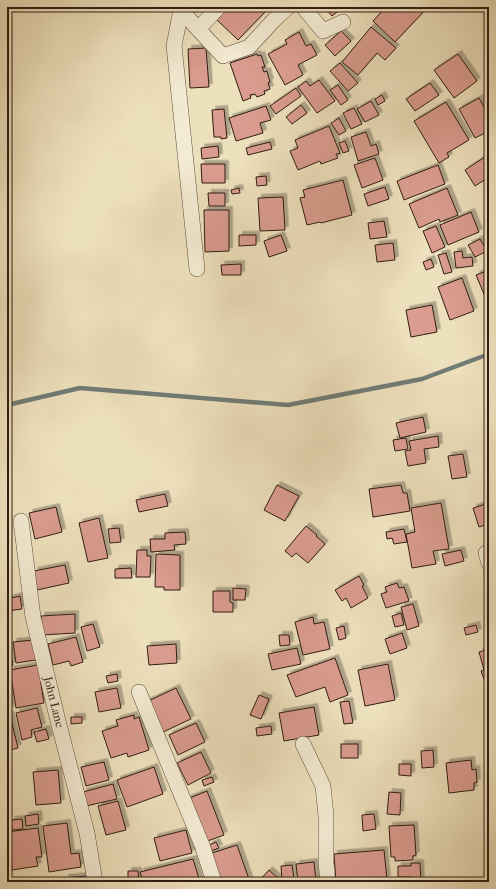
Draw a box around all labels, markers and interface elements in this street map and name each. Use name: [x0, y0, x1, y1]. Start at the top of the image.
street label: John Lane: [41, 674, 67, 729]

